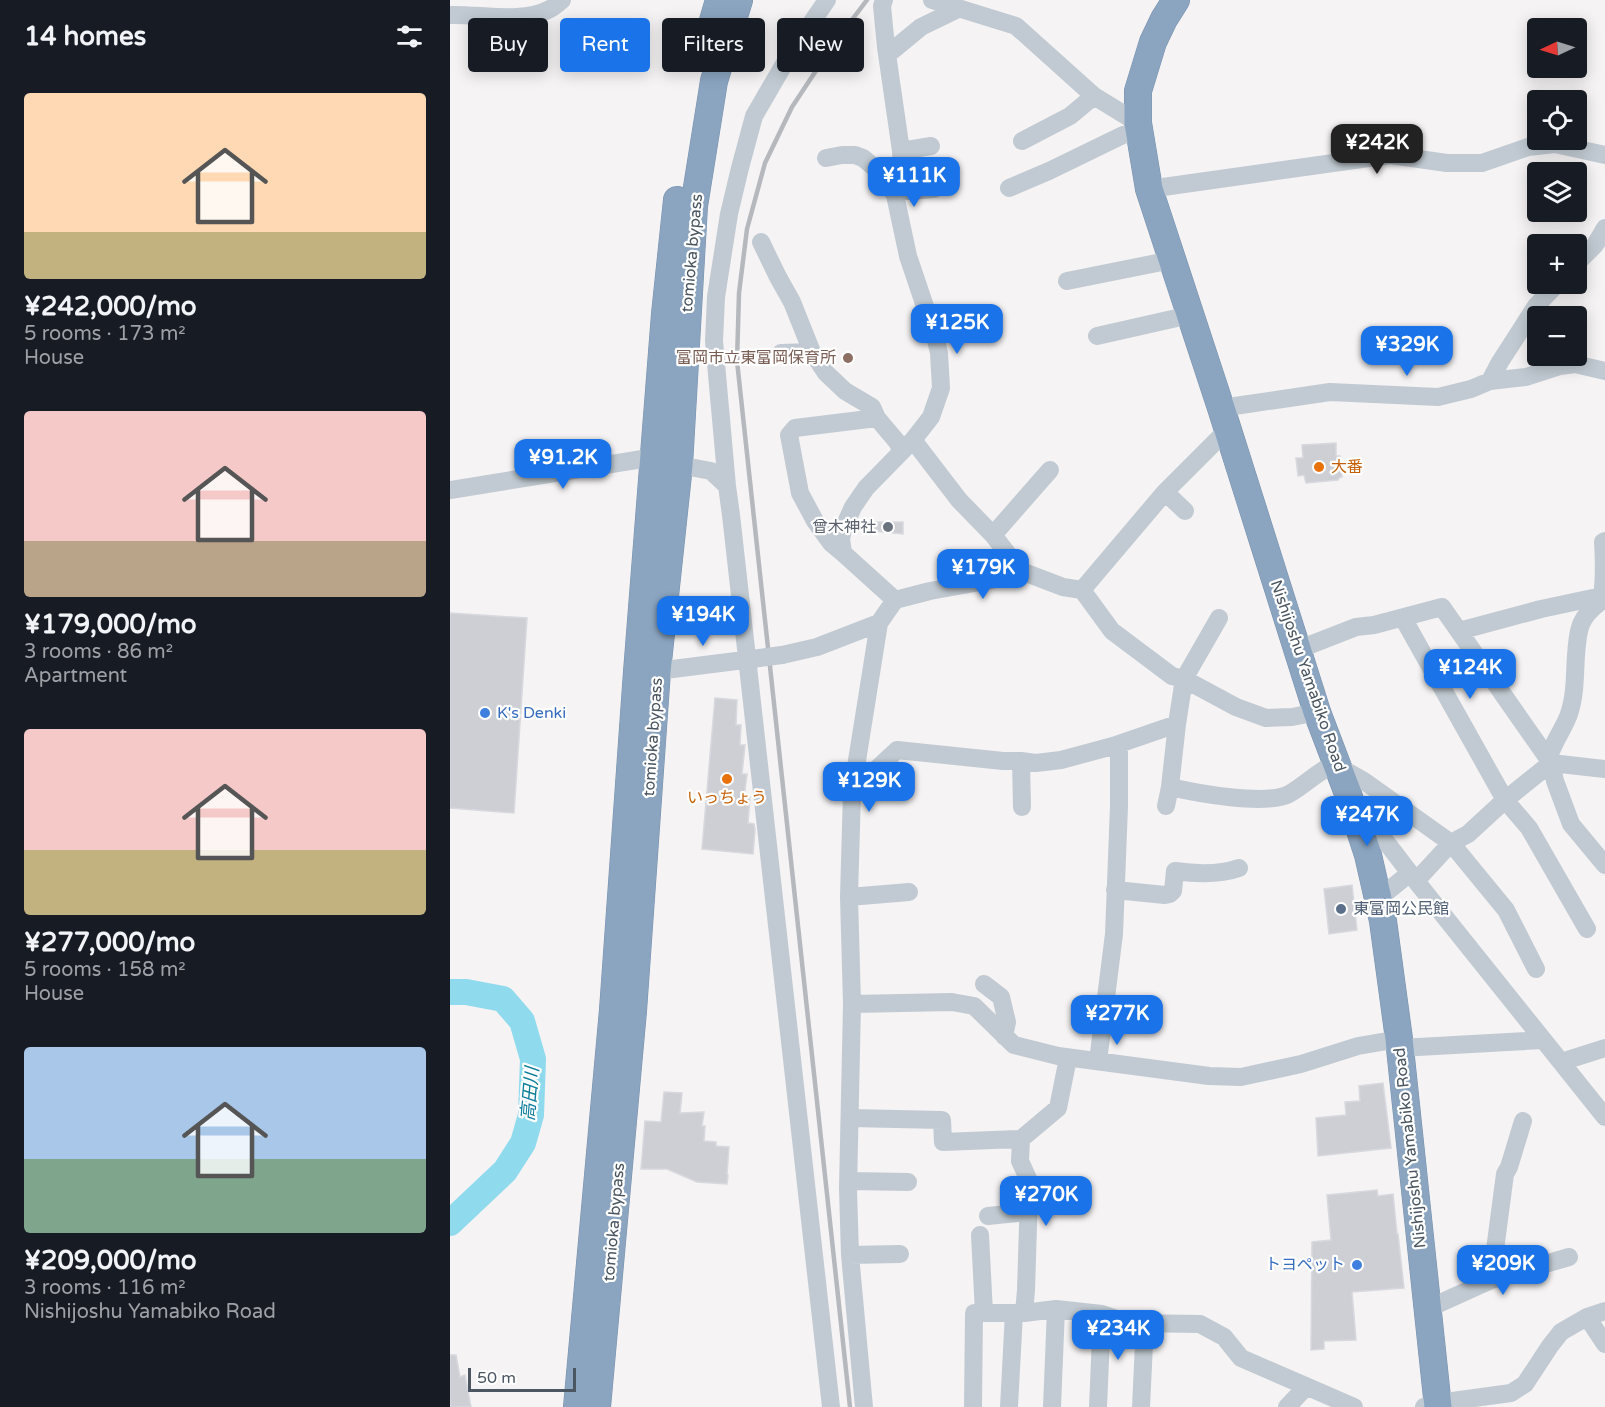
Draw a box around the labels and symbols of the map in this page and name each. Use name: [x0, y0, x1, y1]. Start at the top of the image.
north arrow: [1527, 18, 1587, 78]
pin: ¥242K: [1335, 124, 1419, 175]
pin: ¥111K: [872, 157, 956, 208]
street label: tomioka bypass: [677, 193, 707, 313]
pin: ¥125K: [915, 304, 999, 355]
pin: ¥329K: [1365, 326, 1449, 377]
place label: 富岡市立東富岡保育所: [676, 348, 836, 368]
marker: 富岡市立東富岡保育所: [841, 351, 855, 365]
pin: ¥91.2K: [514, 439, 612, 490]
place label: 大番: [1331, 457, 1363, 477]
marker: 大番: [1312, 460, 1326, 474]
place label: 曾木神社: [812, 517, 876, 537]
marker: 曾木神社: [881, 520, 895, 534]
pin: ¥179K: [941, 549, 1025, 600]
street label: Nishijoshu Yamabiko Road: [1266, 577, 1350, 775]
pin: ¥194K: [661, 596, 745, 647]
pin: ¥124K: [1428, 649, 1512, 700]
street label: tomioka bypass: [639, 677, 667, 797]
place label: K's Denki: [497, 703, 566, 723]
marker: K's Denki: [478, 706, 492, 720]
pin: ¥129K: [827, 762, 911, 813]
marker: いっちょう: [720, 772, 734, 786]
place label: いっちょう: [687, 788, 767, 808]
pin: ¥247K: [1325, 796, 1409, 847]
place label: 東富岡公民館: [1353, 899, 1449, 919]
marker: 東富岡公民館: [1334, 902, 1348, 916]
pin: ¥277K: [1075, 995, 1159, 1046]
street label: Nishijoshu Yamabiko Road: [1390, 1047, 1430, 1249]
water label: 高田川: [517, 1064, 543, 1122]
street label: tomioka bypass: [599, 1162, 629, 1282]
pin: ¥270K: [1004, 1176, 1088, 1227]
pin: ¥209K: [1461, 1245, 1545, 1296]
place label: トヨペット: [1265, 1255, 1345, 1275]
marker: トヨペット: [1350, 1258, 1364, 1272]
pin: ¥234K: [1076, 1310, 1160, 1361]
scale bar: [468, 1365, 576, 1392]

